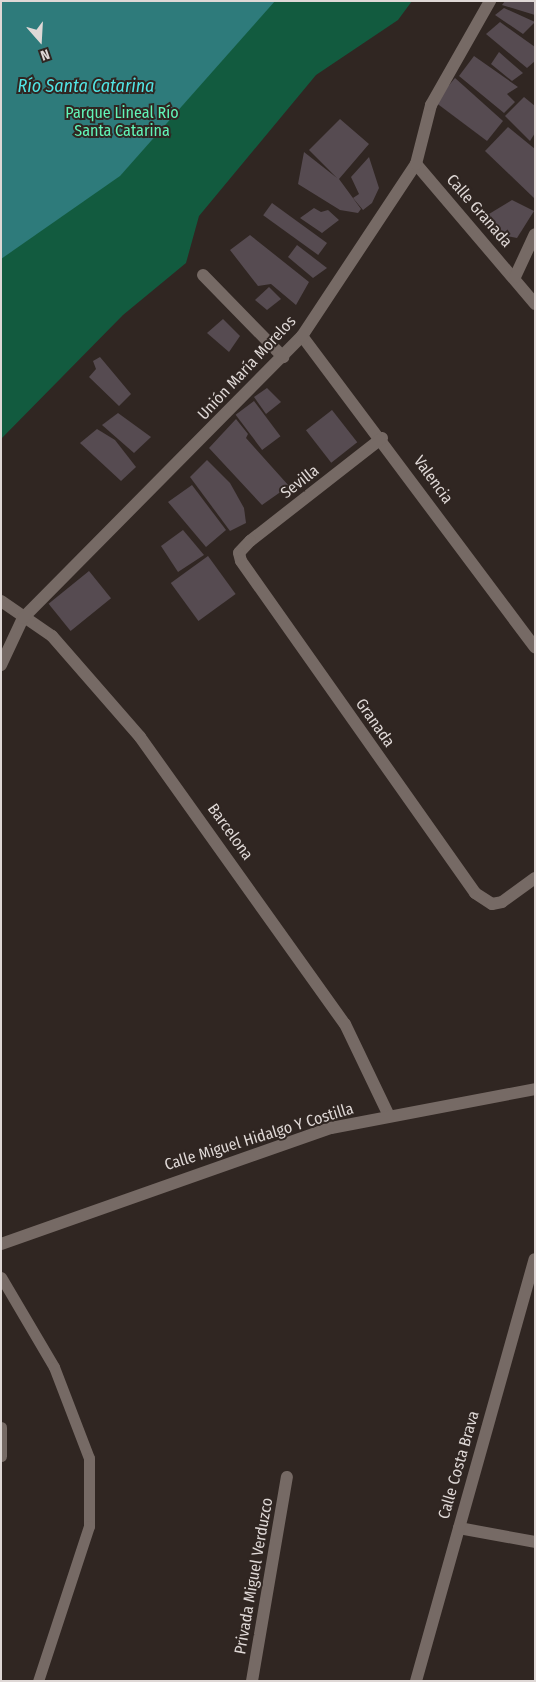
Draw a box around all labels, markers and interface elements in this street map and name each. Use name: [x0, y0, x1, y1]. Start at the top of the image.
north arrow: [15, 15, 65, 65]
text: N: [38, 45, 52, 64]
water label: Río Santa Catarina: [18, 75, 154, 97]
park label: Parque Lineal Río Santa Catarina: [65, 103, 179, 141]
street label: Calle Granada: [442, 171, 516, 251]
street label: Unión María Morelos: [194, 312, 300, 424]
street label: Valencia: [409, 452, 457, 508]
street label: Sevilla: [277, 461, 323, 503]
street label: Granada: [351, 695, 399, 751]
street label: Barcelona: [203, 800, 257, 864]
street label: Calle Miguel Hidalgo Y Costilla: [162, 1099, 356, 1175]
street label: Calle Costa Brava: [434, 1409, 484, 1521]
street label: Privada Miguel Verduzco: [231, 1496, 277, 1656]

